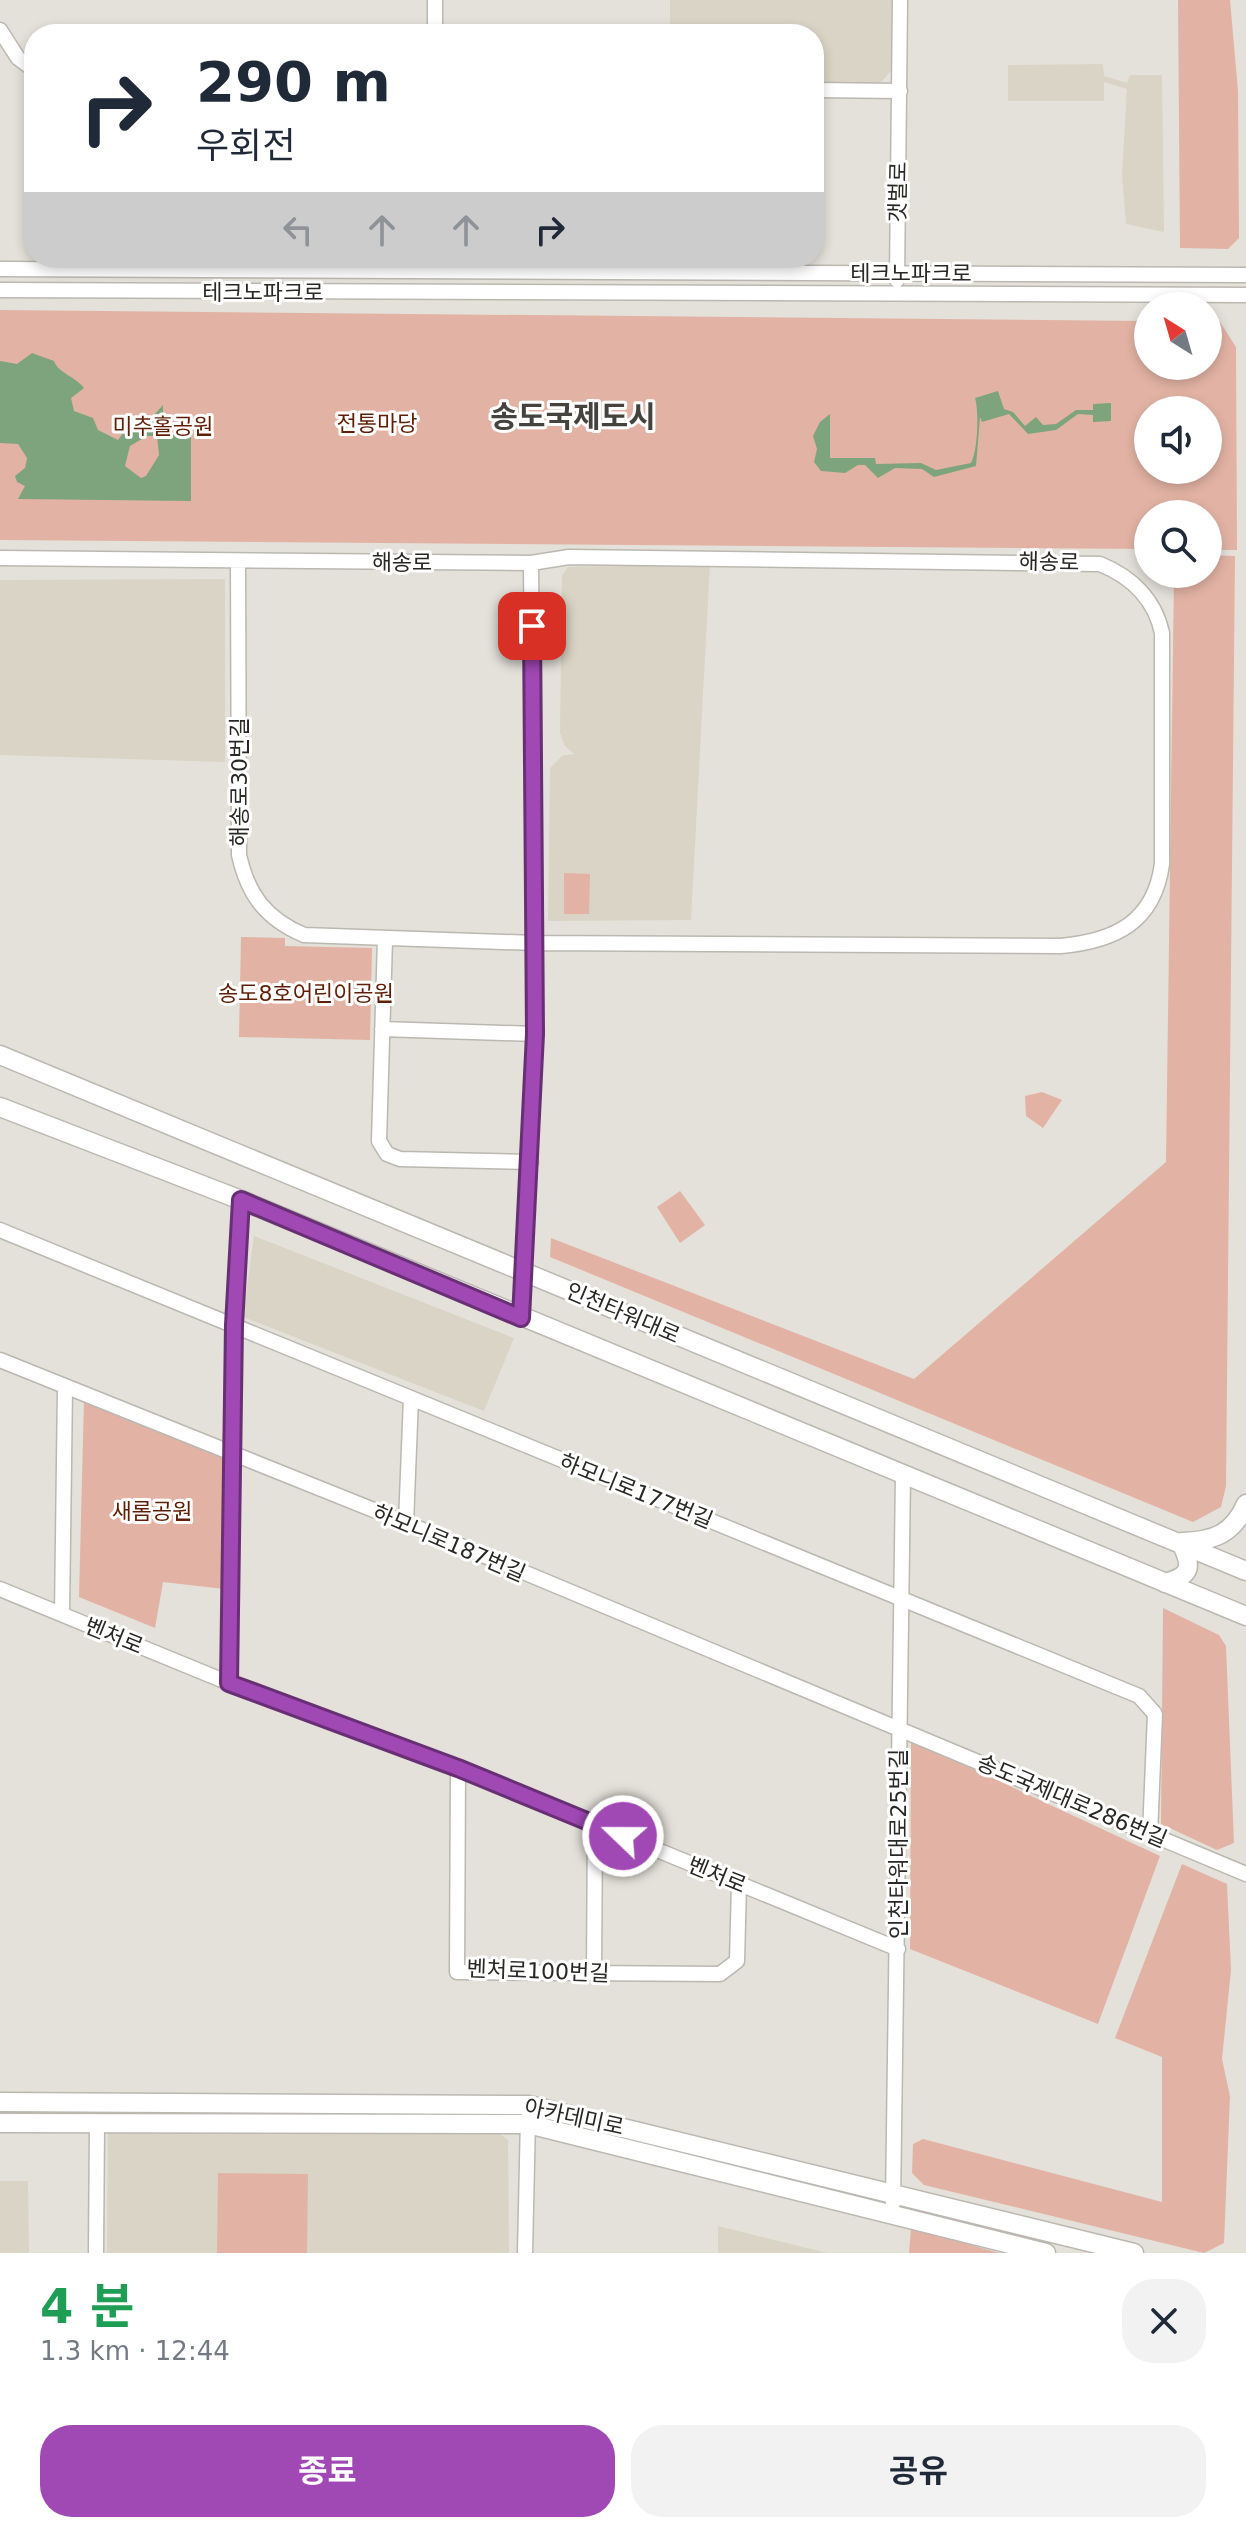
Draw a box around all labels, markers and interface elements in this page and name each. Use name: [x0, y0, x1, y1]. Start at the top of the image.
text: 290 m: [196, 49, 391, 114]
icon: right: [64, 56, 168, 160]
text: 우회전: [196, 125, 295, 166]
street label: 갯벌로: [885, 161, 911, 223]
icon: left: [276, 208, 320, 252]
icon: ahead: [360, 208, 404, 252]
icon: ahead: [444, 208, 488, 252]
icon: right: [528, 208, 572, 252]
street label: 테크노파크로: [850, 261, 972, 286]
street label: 테크노파크로: [202, 280, 324, 305]
north arrow: [1134, 292, 1222, 380]
map controls: [1134, 292, 1222, 588]
button: sound: [1134, 396, 1222, 484]
district label: 송도국제도시: [490, 399, 656, 434]
park label: 전통마당: [337, 411, 417, 436]
park label: 미추홀공원: [112, 414, 214, 439]
button: search: [1134, 500, 1222, 588]
street label: 해송로: [1018, 549, 1080, 575]
street label: 해송로: [372, 550, 432, 575]
pin: [498, 592, 566, 660]
icon: arrive: [510, 604, 554, 648]
street label: 해송로30번길: [227, 717, 252, 847]
park label: 송도8호어린이공원: [218, 981, 394, 1006]
street label: 인천타워대로: [562, 1278, 684, 1348]
street label: 하모니로177번길: [556, 1449, 716, 1533]
park label: 새롬공원: [112, 1499, 192, 1524]
street label: 하모니로187번길: [369, 1500, 529, 1586]
street label: 벤처로: [81, 1613, 147, 1659]
street label: 인천타워대로25번길: [886, 1749, 911, 1939]
street label: 송도국제대로286번길: [973, 1750, 1171, 1852]
position arrow: [581, 1794, 665, 1878]
street label: 벤처로: [684, 1852, 750, 1898]
street label: 벤처로100번길: [466, 1956, 610, 1986]
street label: 아카데미로: [522, 2094, 626, 2140]
text: 4 분: [40, 2278, 134, 2334]
button: close: [1122, 2279, 1206, 2363]
text: 1.3 km · 12:44: [40, 2336, 230, 2366]
button: 종료: [40, 2425, 615, 2517]
button: 공유: [631, 2425, 1206, 2517]

